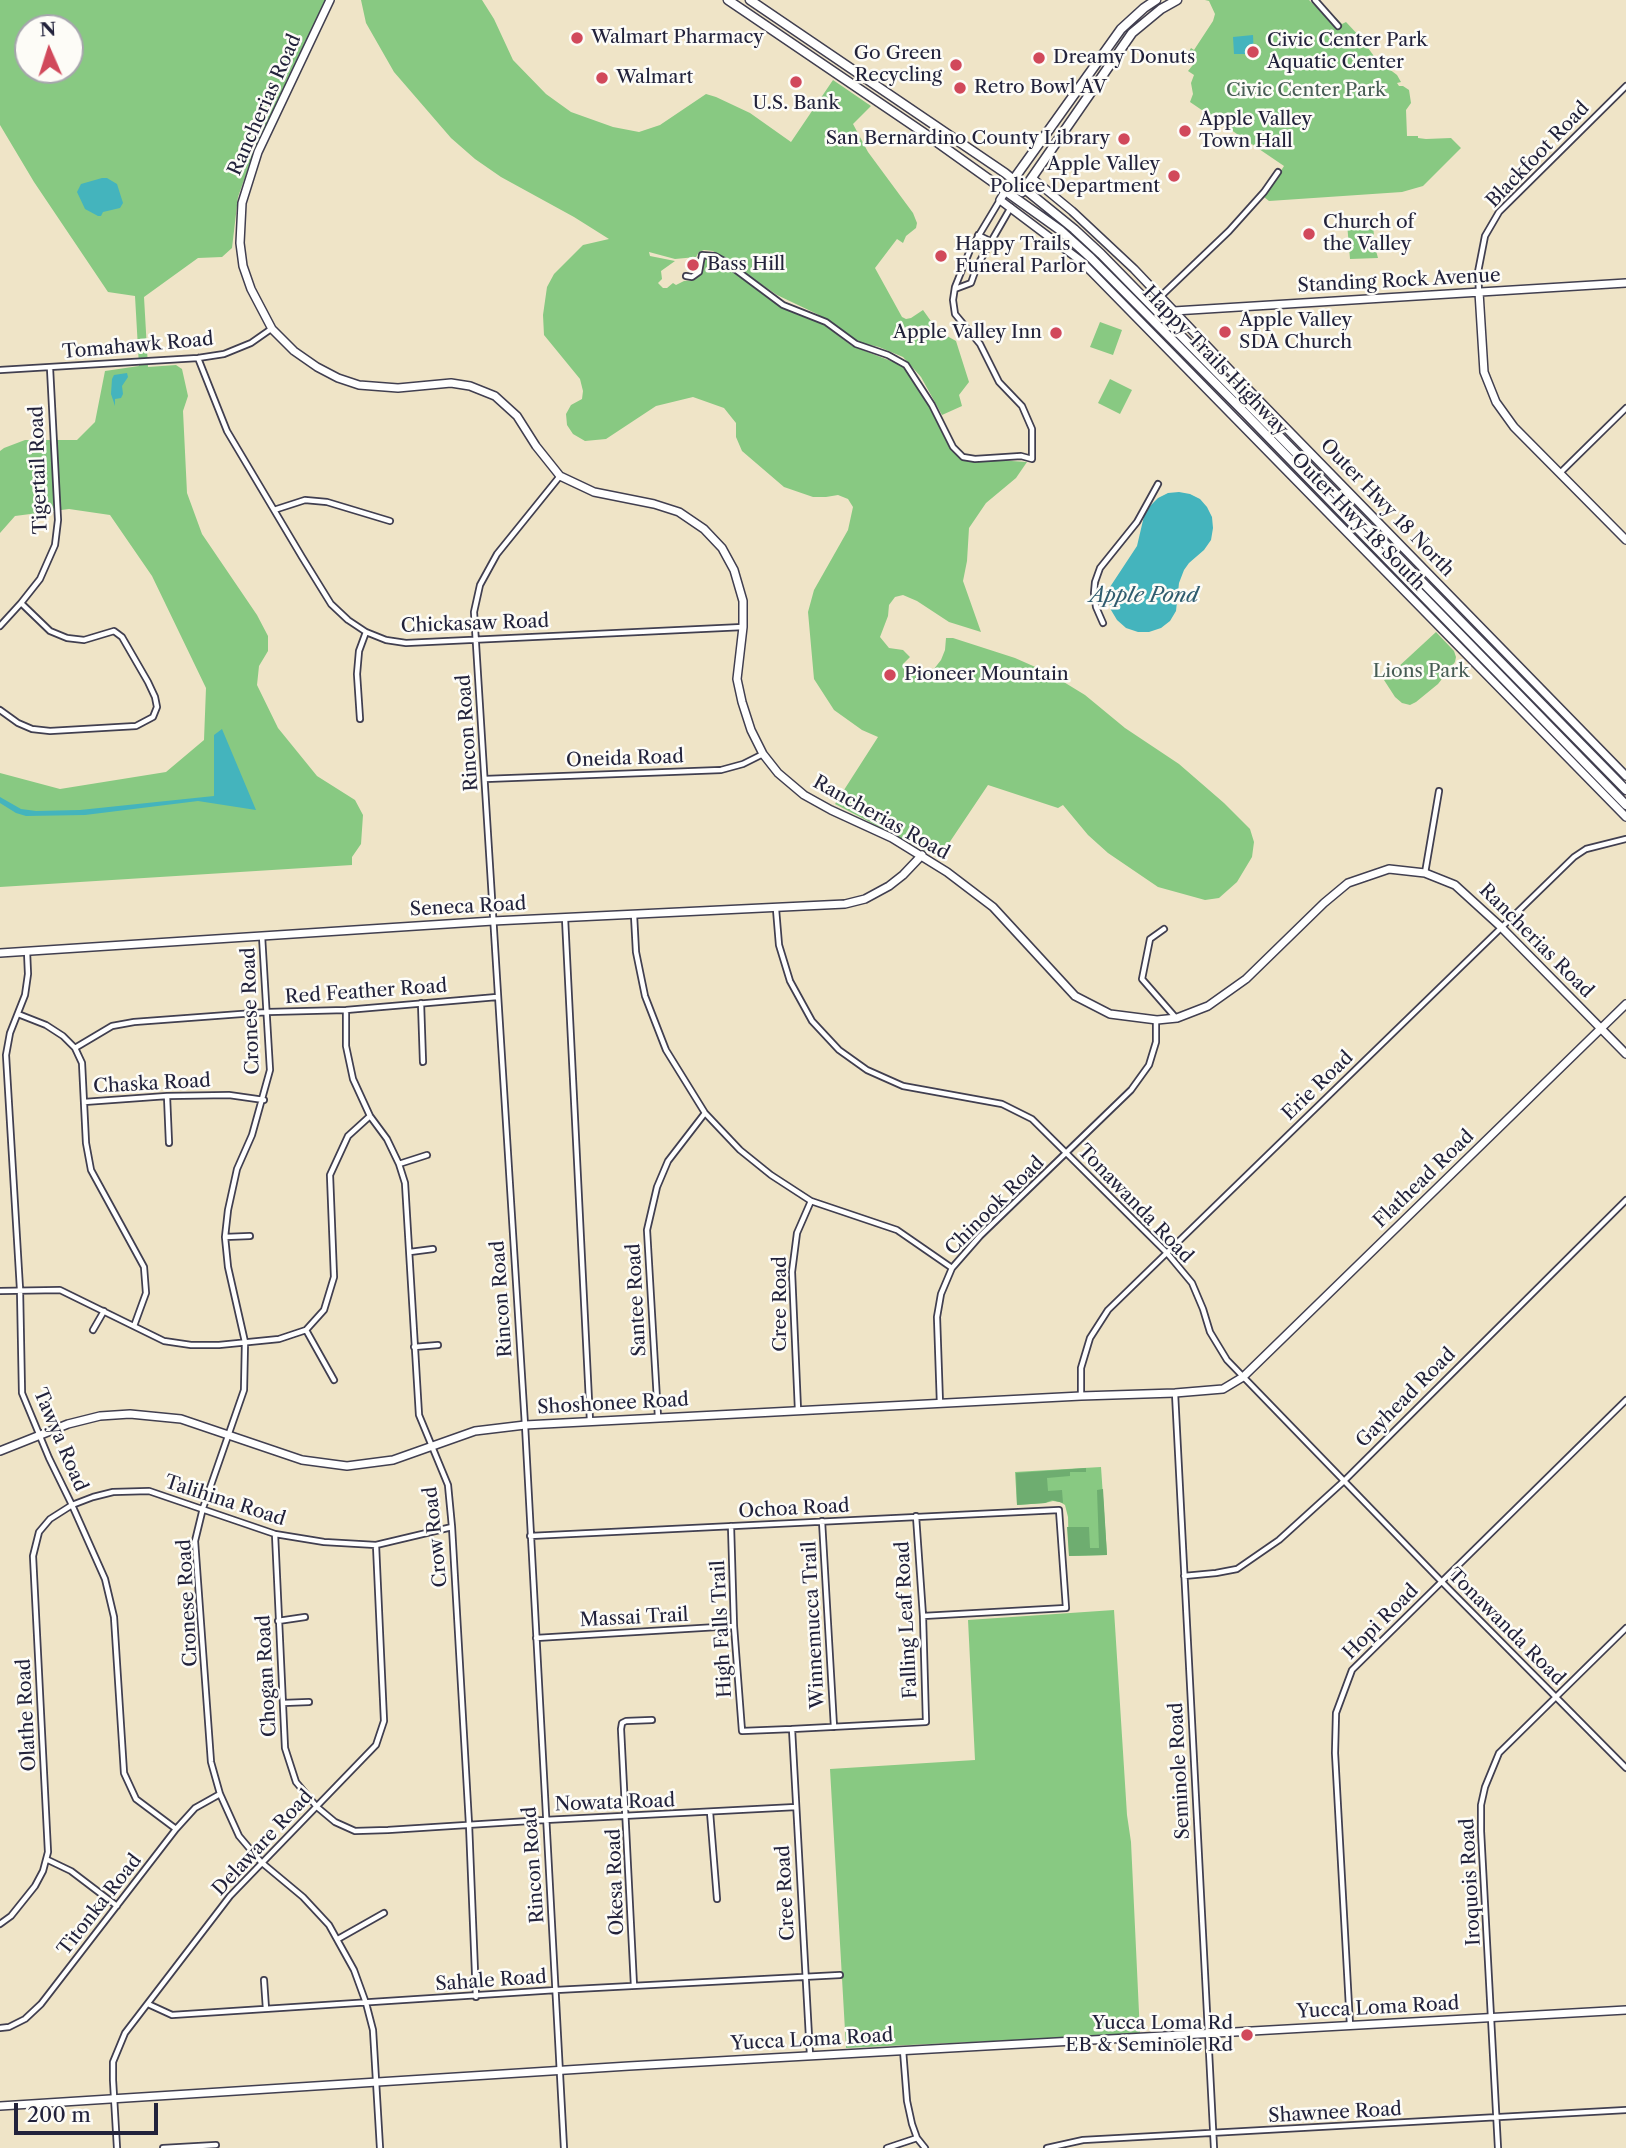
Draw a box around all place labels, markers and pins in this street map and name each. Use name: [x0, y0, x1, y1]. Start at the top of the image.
place label: Walmart Pharmacy: [591, 27, 764, 49]
marker: Walmart Pharmacy: [569, 30, 585, 46]
place label: Civic Center Park Aquatic Center: [1267, 30, 1427, 74]
place label: Go Green Recycling: [854, 43, 942, 87]
marker: Civic Center Park Aquatic Center: [1245, 44, 1261, 60]
place label: Dreamy Donuts: [1053, 47, 1195, 69]
marker: Dreamy Donuts: [1031, 50, 1047, 66]
marker: Go Green Recycling: [948, 57, 964, 73]
place label: Walmart: [616, 67, 693, 89]
marker: Walmart: [594, 70, 610, 86]
marker: U.S. Bank: [788, 74, 804, 90]
place label: Retro Bowl AV: [974, 77, 1107, 99]
marker: Retro Bowl AV: [952, 80, 968, 96]
place label: U.S. Bank: [753, 93, 839, 115]
place label: Apple Valley Town Hall: [1199, 109, 1312, 153]
marker: Apple Valley Town Hall: [1177, 123, 1193, 139]
place label: San Bernardino County Library: [826, 128, 1110, 150]
marker: San Bernardino County Library: [1116, 131, 1132, 147]
place label: Apple Valley Police Department: [990, 154, 1160, 198]
marker: Apple Valley Police Department: [1166, 168, 1182, 184]
place label: Church of the Valley: [1323, 212, 1414, 256]
marker: Church of the Valley: [1301, 226, 1317, 242]
place label: Happy Trails Funeral Parlor: [955, 234, 1086, 278]
marker: Happy Trails Funeral Parlor: [933, 248, 949, 264]
place label: Bass Hill: [707, 254, 785, 276]
marker: Bass Hill: [685, 257, 701, 273]
place label: Apple Valley SDA Church: [1239, 310, 1352, 354]
place label: Apple Valley Inn: [893, 322, 1042, 344]
marker: Apple Valley SDA Church: [1217, 324, 1233, 340]
marker: Apple Valley Inn: [1048, 325, 1064, 341]
place label: Pioneer Mountain: [904, 664, 1069, 686]
marker: Pioneer Mountain: [882, 667, 898, 683]
place label: Yucca Loma Rd EB & Seminole Rd: [1065, 2013, 1233, 2057]
marker: Yucca Loma Rd EB & Seminole Rd: [1239, 2027, 1255, 2043]

